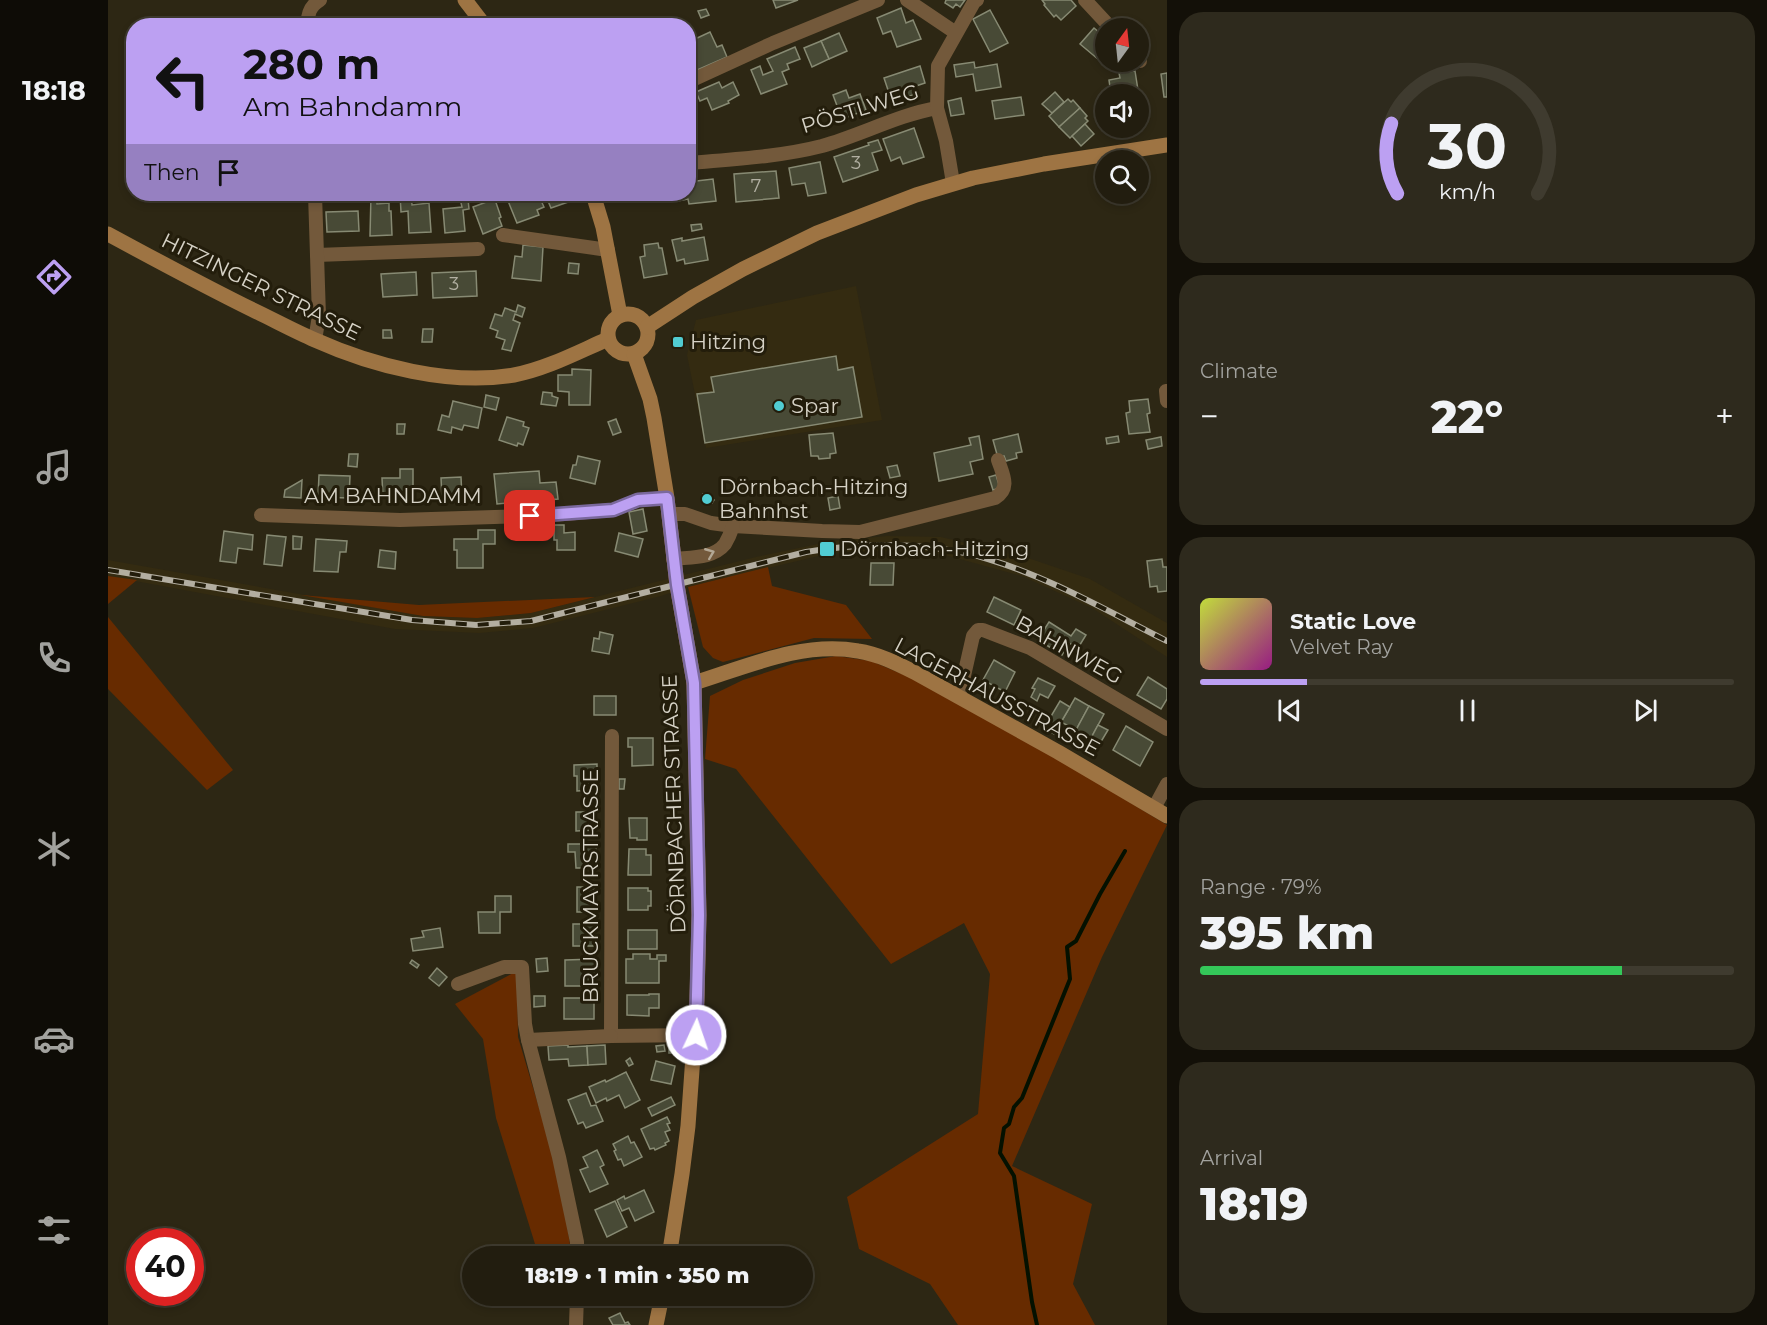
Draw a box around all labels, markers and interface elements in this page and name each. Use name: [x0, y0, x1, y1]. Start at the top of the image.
north arrow: [1095, 18, 1149, 72]
map controls: [1095, 18, 1149, 204]
text: 280 m: [243, 38, 380, 90]
icon: left: [144, 42, 222, 120]
text: 18:18: [22, 74, 86, 107]
street label: PÖSTLWEG: [798, 79, 922, 138]
button: sound: [1095, 84, 1149, 138]
text: Am Bahndamm: [243, 90, 462, 123]
text: 30: [1426, 108, 1507, 184]
button: search: [1095, 150, 1149, 204]
house number: 3: [851, 152, 861, 174]
icon: arrive: [212, 156, 245, 189]
text: Then: [144, 159, 200, 186]
house number: 7: [751, 175, 761, 197]
text: km/h: [1438, 179, 1496, 205]
street label: HITZINGER STRASSE: [158, 227, 365, 346]
icon: directions: [33, 256, 75, 298]
house number: 3: [449, 273, 459, 295]
place label: Hitzing: [690, 329, 766, 354]
marker: Hitzing: [671, 335, 685, 349]
text: Climate: [1200, 359, 1278, 383]
text: 22°: [1431, 389, 1503, 444]
place label: Spar: [791, 393, 839, 418]
text: −: [1200, 396, 1219, 436]
text: +: [1715, 396, 1734, 436]
marker: Spar: [772, 399, 786, 413]
icon: music: [33, 446, 75, 488]
place label: Dörnbach-Hitzing Bahnhst: [719, 474, 908, 523]
street label: AM BAHNDAMM: [304, 483, 482, 508]
pin: [504, 490, 555, 541]
marker: Dörnbach-Hitzing Bahnhst: [700, 492, 714, 506]
icon: arrive: [513, 499, 546, 532]
place label: Dörnbach-Hitzing: [840, 536, 1029, 561]
marker: Dörnbach-Hitzing: [818, 540, 836, 558]
one-way arrow: [704, 547, 714, 560]
text: Static Love: [1290, 608, 1416, 635]
street label: BAHNWEG: [1012, 610, 1127, 689]
street label: LAGERHAUSSTRASSE: [890, 632, 1104, 761]
text: Velvet Ray: [1290, 635, 1393, 659]
icon: phone: [33, 637, 75, 679]
street label: DÖRNBACHER STRASSE: [656, 674, 691, 934]
icon: previous: [1273, 694, 1306, 727]
icon: pause: [1451, 694, 1484, 727]
icon: next: [1629, 694, 1662, 727]
street label: BRUCKMAYRSTRASSE: [578, 769, 603, 1003]
icon: climate: [33, 828, 75, 870]
text: Range · 79%: [1200, 875, 1322, 899]
text: 395 km: [1200, 905, 1374, 960]
position arrow: [664, 1003, 728, 1067]
icon: car: [33, 1018, 75, 1060]
text: Arrival: [1200, 1146, 1263, 1170]
text: 18:19: [1200, 1176, 1309, 1231]
icon: filters: [33, 1209, 75, 1251]
speed limit sign: 40: [126, 1228, 204, 1306]
text: 18:19 · 1 min · 350 m: [525, 1262, 750, 1289]

